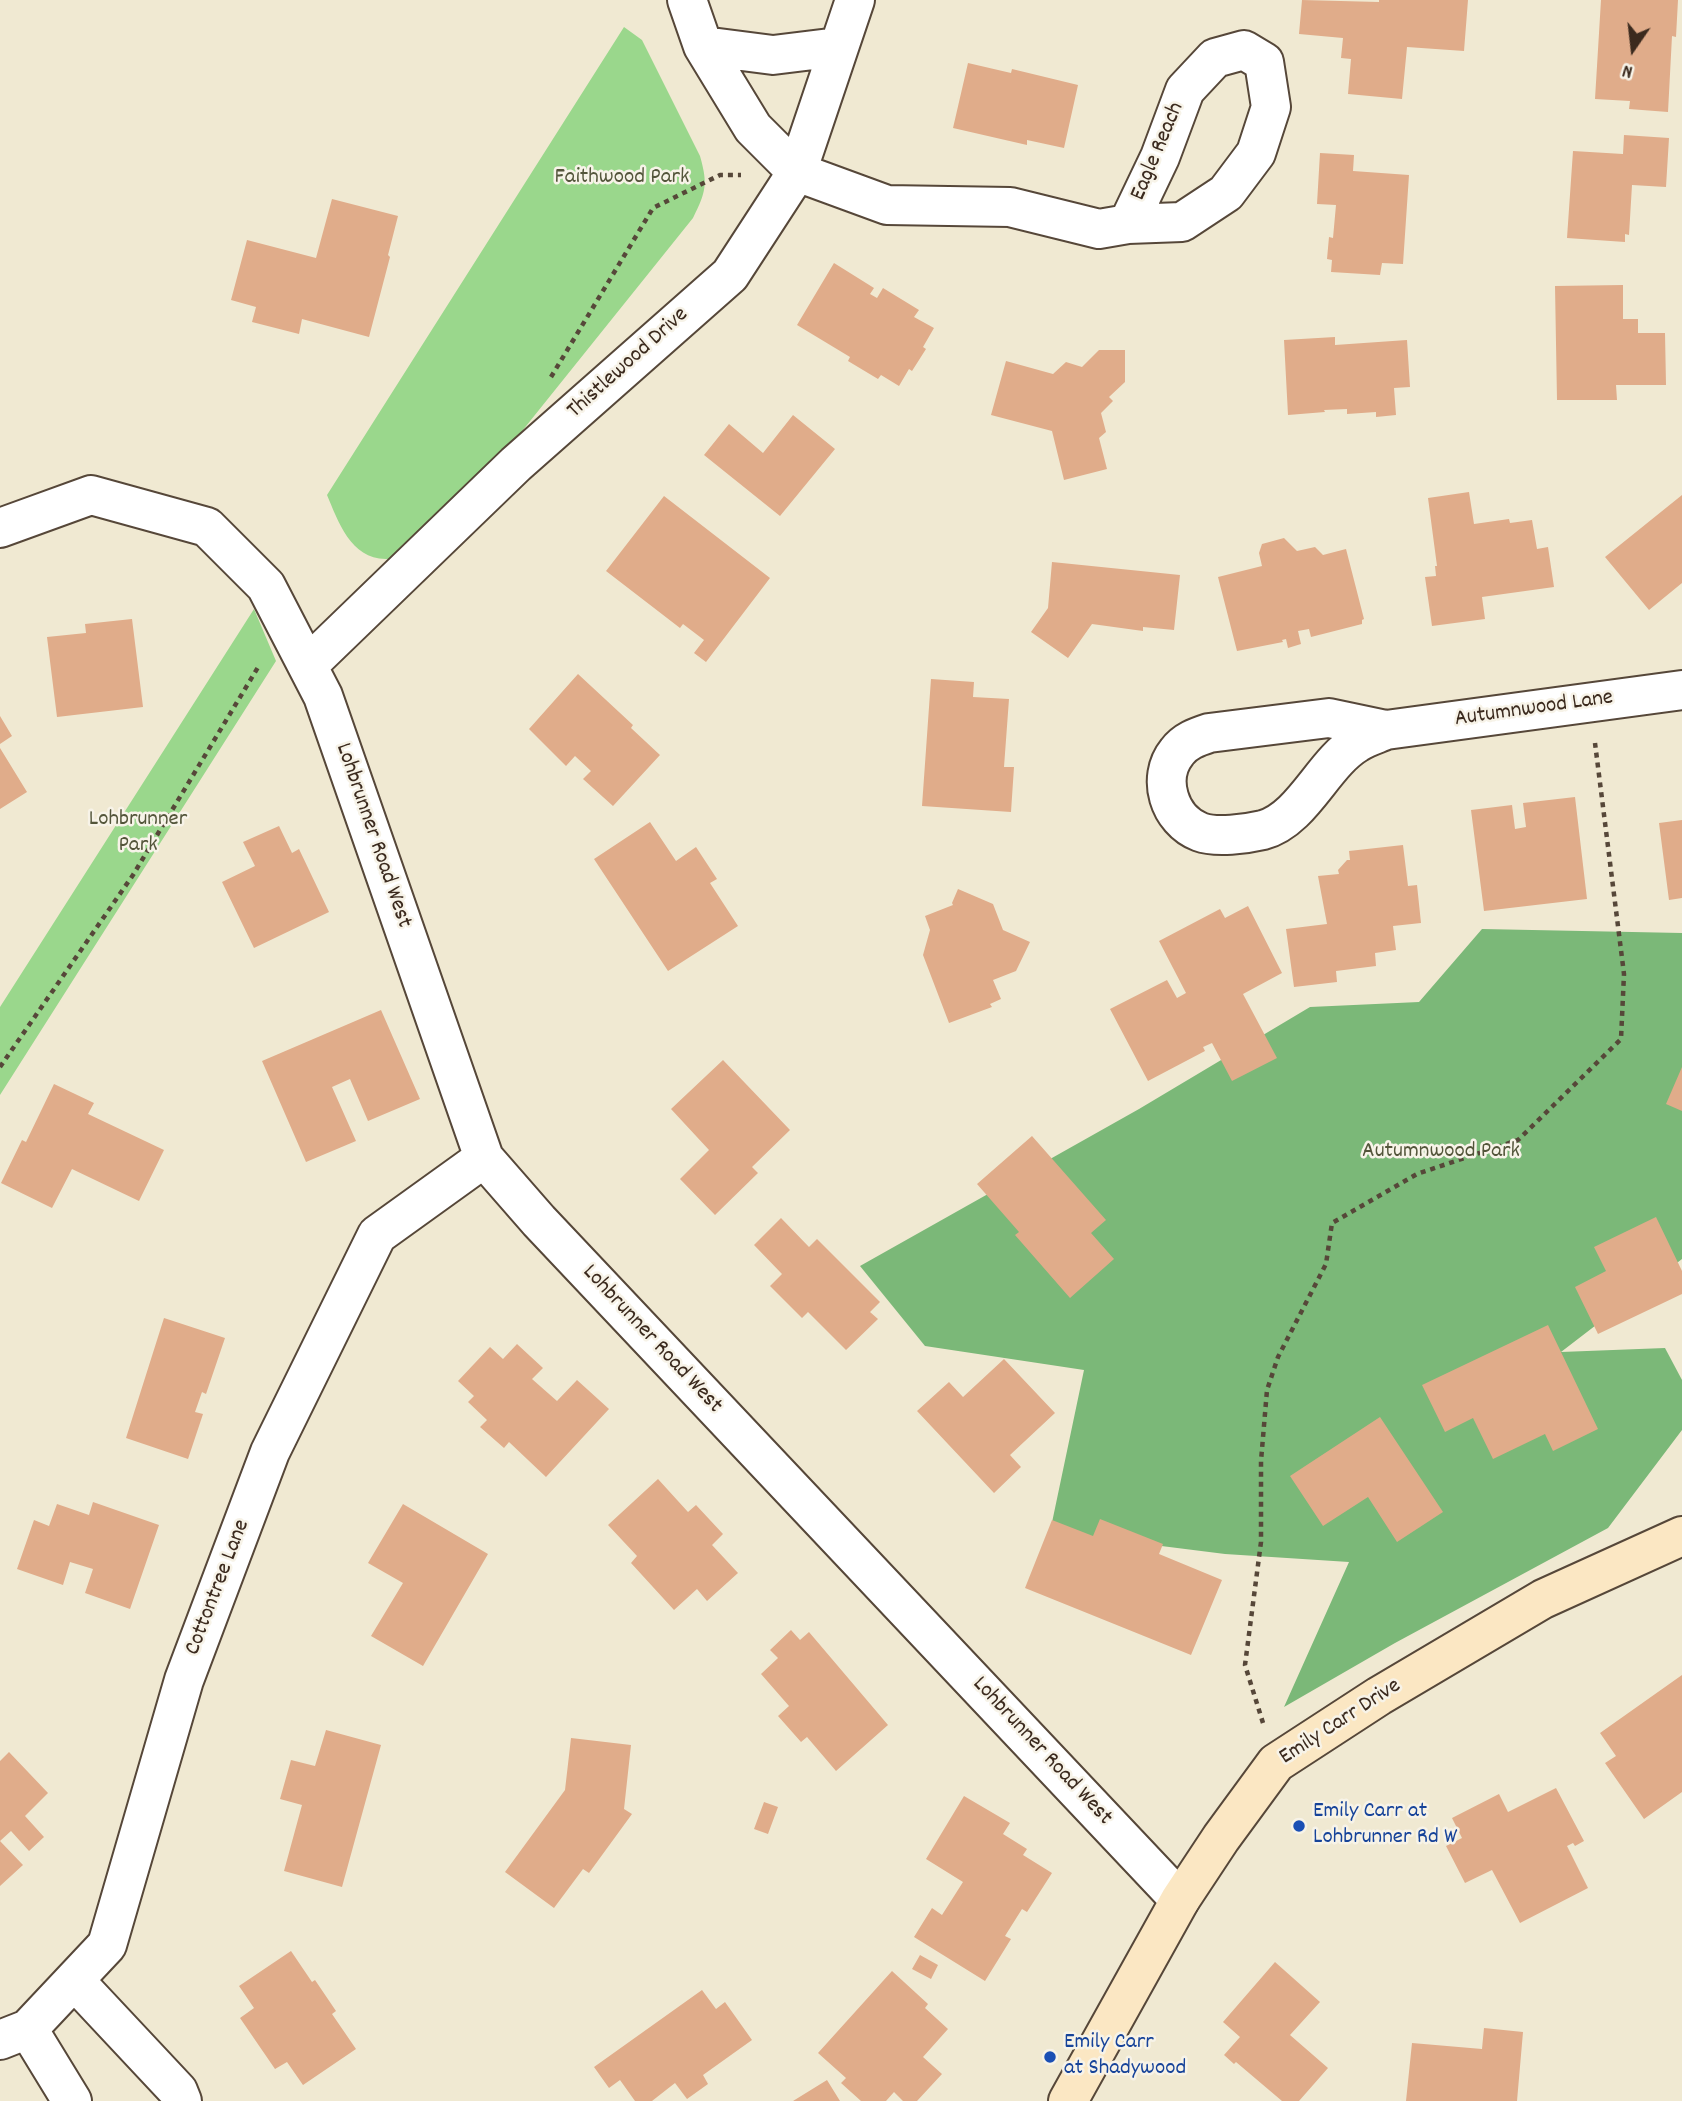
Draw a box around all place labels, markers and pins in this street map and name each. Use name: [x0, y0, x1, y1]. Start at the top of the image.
place label: Emily Carr at Lohbrunner Rd W: [1313, 1799, 1457, 1853]
marker: Emily Carr at Lohbrunner Rd W: [1291, 1818, 1307, 1834]
place label: Emily Carr at Shadywood: [1064, 2030, 1186, 2084]
marker: Emily Carr at Shadywood: [1042, 2049, 1058, 2065]

